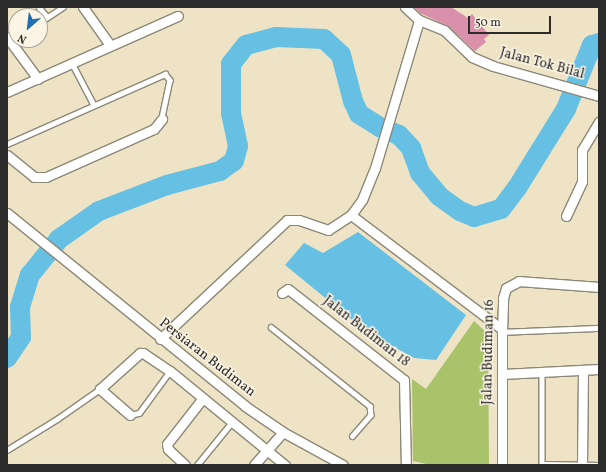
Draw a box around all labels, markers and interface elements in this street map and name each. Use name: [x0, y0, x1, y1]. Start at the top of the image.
north arrow: [8, 8, 48, 48]
scale bar: [470, 8, 553, 34]
text: 50 m: [475, 15, 501, 31]
text: N: [16, 30, 30, 47]
street label: Jalan Tok Bilal: [498, 45, 586, 83]
street label: Jalan Budiman 18: [319, 293, 413, 371]
street label: Jalan Budiman 16: [480, 299, 498, 405]
street label: Persiaran Budiman: [155, 315, 259, 401]

